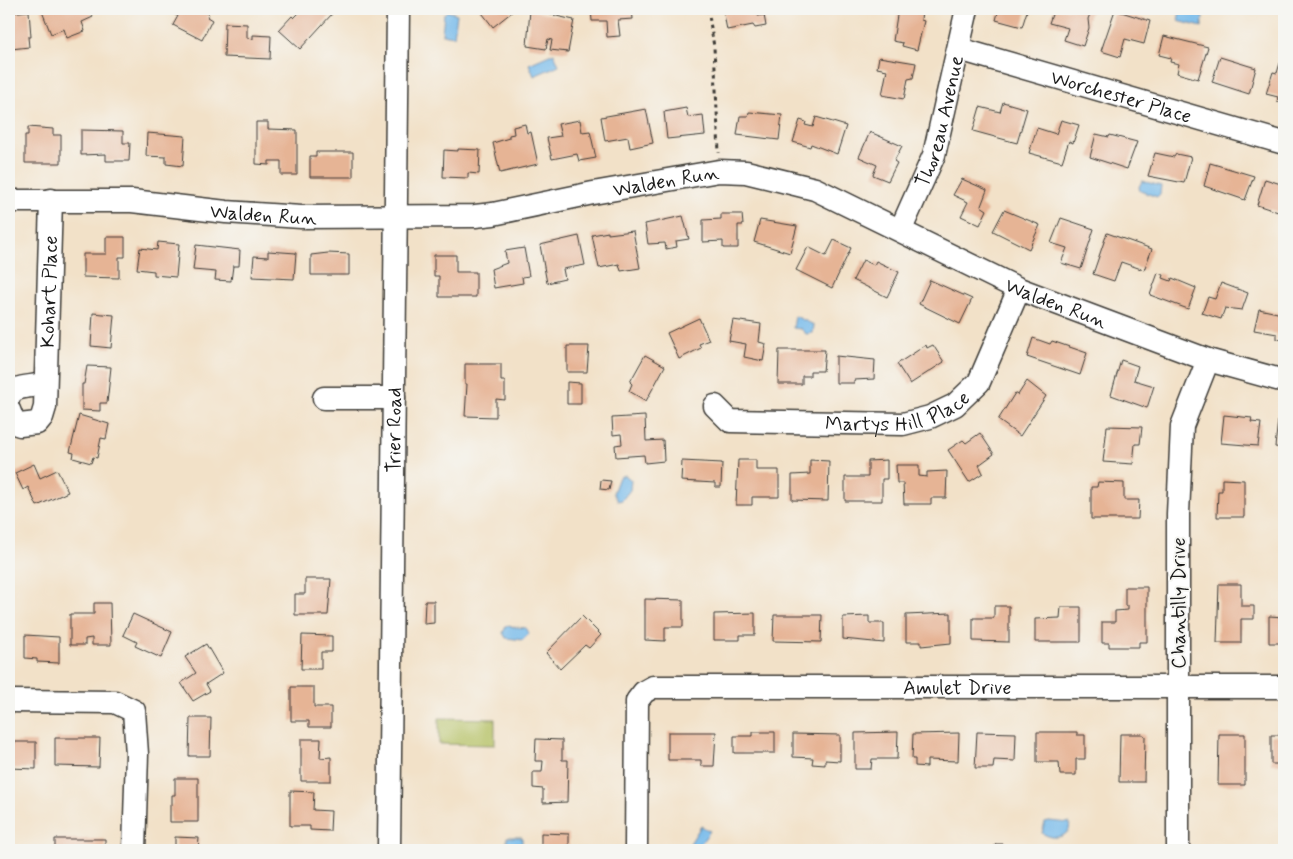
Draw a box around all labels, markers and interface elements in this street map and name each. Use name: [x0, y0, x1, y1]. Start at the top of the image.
street label: Thoreau Avenue: [909, 53, 971, 192]
street label: Worchester Place: [1047, 64, 1195, 131]
street label: Walden Run: [611, 159, 721, 204]
street label: Walden Run: [208, 198, 317, 232]
street label: Kohart Place: [35, 235, 65, 348]
street label: Walden Run: [1000, 272, 1111, 336]
street label: Martys Hill Place: [825, 386, 977, 439]
street label: Trier Road: [381, 387, 409, 473]
street label: Chantilly Drive: [1166, 537, 1193, 669]
street label: Amulet Drive: [903, 675, 1011, 702]

